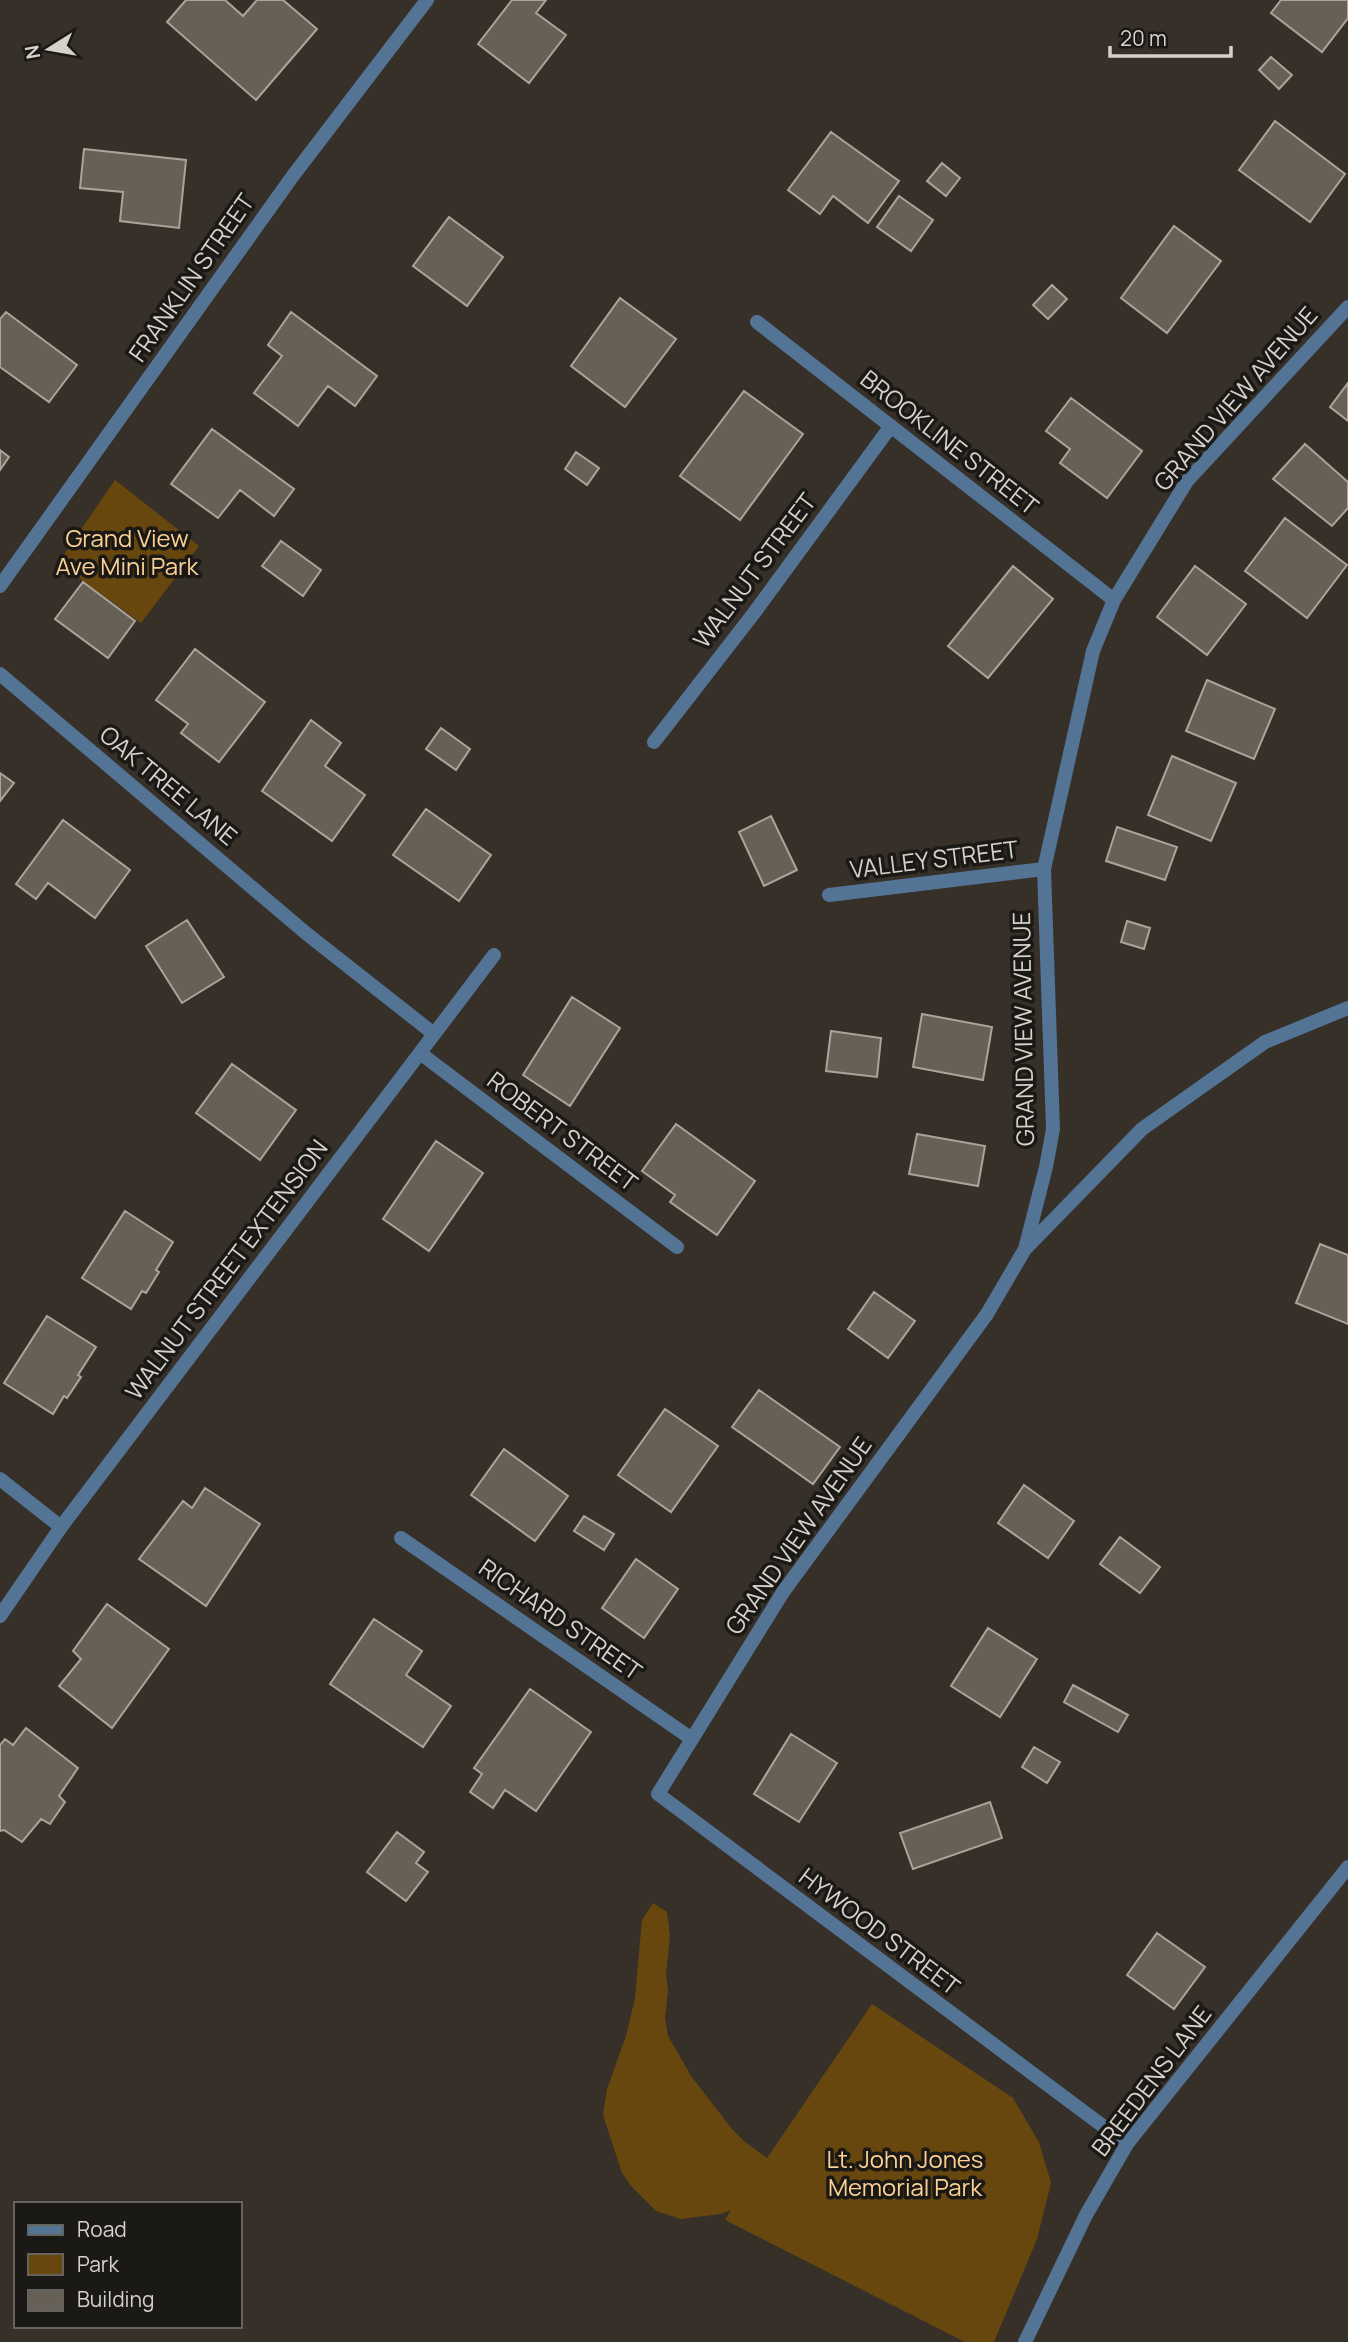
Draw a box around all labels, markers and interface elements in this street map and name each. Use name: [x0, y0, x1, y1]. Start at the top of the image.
north arrow: [14, 14, 84, 84]
scale bar: [1110, 14, 1231, 58]
text: 20 m: [1120, 24, 1167, 52]
text: N: [18, 43, 46, 61]
street label: FRANKLIN STREET: [120, 186, 261, 368]
street label: GRAND VIEW AVENUE: [1146, 299, 1324, 497]
street label: BROOKLINE STREET: [854, 362, 1046, 522]
street label: WALNUT STREET: [685, 485, 823, 654]
park label: Grand View Ave Mini Park: [55, 521, 200, 582]
street label: OAK TREE LANE: [93, 718, 245, 852]
street label: VALLEY STREET: [848, 832, 1021, 885]
street label: GRAND VIEW AVENUE: [1004, 912, 1041, 1146]
street label: ROBERT STREET: [481, 1063, 645, 1199]
street label: WALNUT STREET EXTENSION: [117, 1132, 335, 1406]
street label: GRAND VIEW AVENUE: [717, 1430, 878, 1641]
street label: RICHARD STREET: [473, 1550, 649, 1688]
street label: HYWOOD STREET: [793, 1859, 968, 2003]
street label: BREEDENS LANE: [1083, 1998, 1218, 2162]
park label: Lt. John Jones Memorial Park: [827, 2142, 983, 2203]
legend: [14, 2202, 242, 2328]
text: Road: [77, 2215, 127, 2243]
text: Park: [77, 2250, 119, 2278]
text: Building: [77, 2285, 154, 2313]

